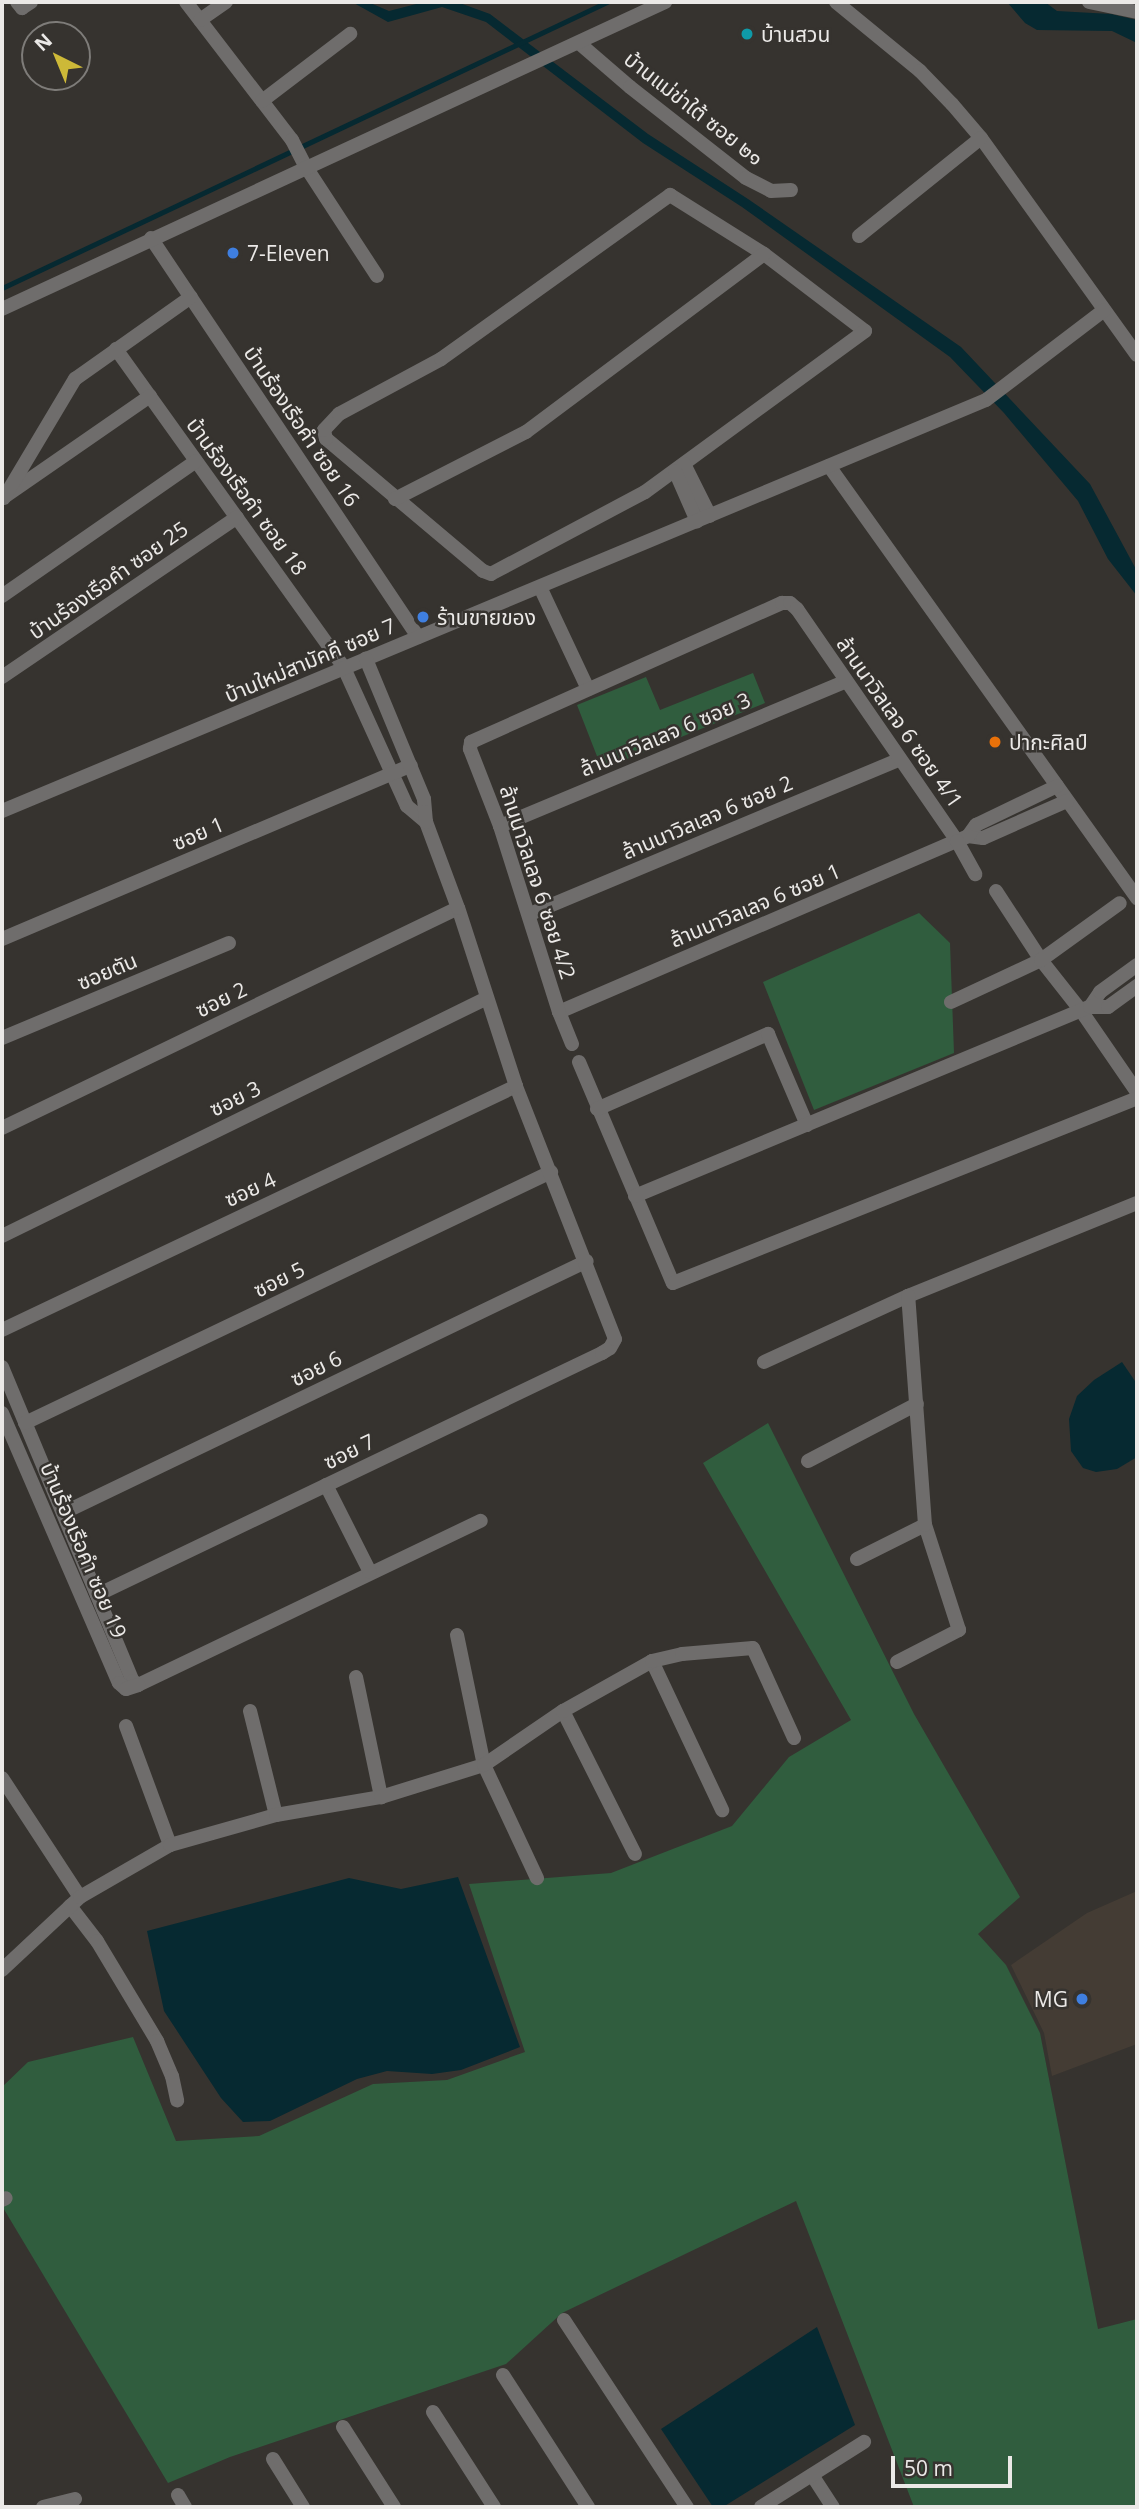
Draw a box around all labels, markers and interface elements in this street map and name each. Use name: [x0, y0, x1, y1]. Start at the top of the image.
north arrow: [21, 21, 91, 91]
place label: บ้านสวน: [761, 21, 830, 47]
marker: บ้านสวน: [739, 26, 755, 42]
text: N: [29, 27, 58, 57]
street label: บ้านแม่ข่าใต้ ซอย ๒๑: [619, 46, 769, 170]
place label: 7-Eleven: [247, 240, 330, 266]
marker: 7-Eleven: [225, 245, 241, 261]
street label: บ้านร้องเรือคำ ซอย 16: [239, 341, 365, 511]
street label: บ้านร้องเรือคำ ซอย 18: [181, 412, 313, 580]
street label: บ้านร้องเรือคำ ซอย 25: [24, 516, 192, 644]
place label: ร้านขายของ: [437, 604, 536, 630]
marker: ร้านขายของ: [415, 609, 431, 625]
street label: บ้านใหม่สามัคคี ซอย 7: [221, 613, 399, 707]
street label: ล้านนาวิลเลจ 6 ซอย 4/1: [832, 632, 968, 812]
street label: ล้านนาวิลเลจ 6 ซอย 3: [576, 687, 754, 781]
place label: ปากะศิลป์: [1009, 729, 1088, 755]
marker: ปากะศิลป์: [987, 734, 1003, 750]
street label: ล้านนาวิลเลจ 6 ซอย 2: [618, 770, 796, 864]
street label: ล้านนาวิลเลจ 6 ซอย 4/2: [495, 782, 581, 982]
street label: ซอย 1: [168, 811, 228, 855]
street label: ล้านนาวิลเลจ 6 ซอย 1: [666, 858, 844, 952]
street label: ซอยตัน: [73, 947, 141, 995]
street label: ซอย 2: [191, 976, 251, 1022]
street label: ซอย 3: [205, 1075, 265, 1121]
street label: ซอย 4: [220, 1166, 280, 1212]
street label: ซอย 5: [249, 1256, 309, 1302]
street label: ซอย 6: [286, 1345, 346, 1391]
street label: ซอย 7: [319, 1428, 379, 1474]
street label: บ้านร้องเรือคำ ซอย 19: [36, 1458, 132, 1642]
place label: MG: [1034, 1986, 1068, 2012]
marker: MG: [1074, 1991, 1090, 2007]
scale bar: [894, 2442, 1015, 2486]
text: 50 m: [904, 2454, 953, 2482]

